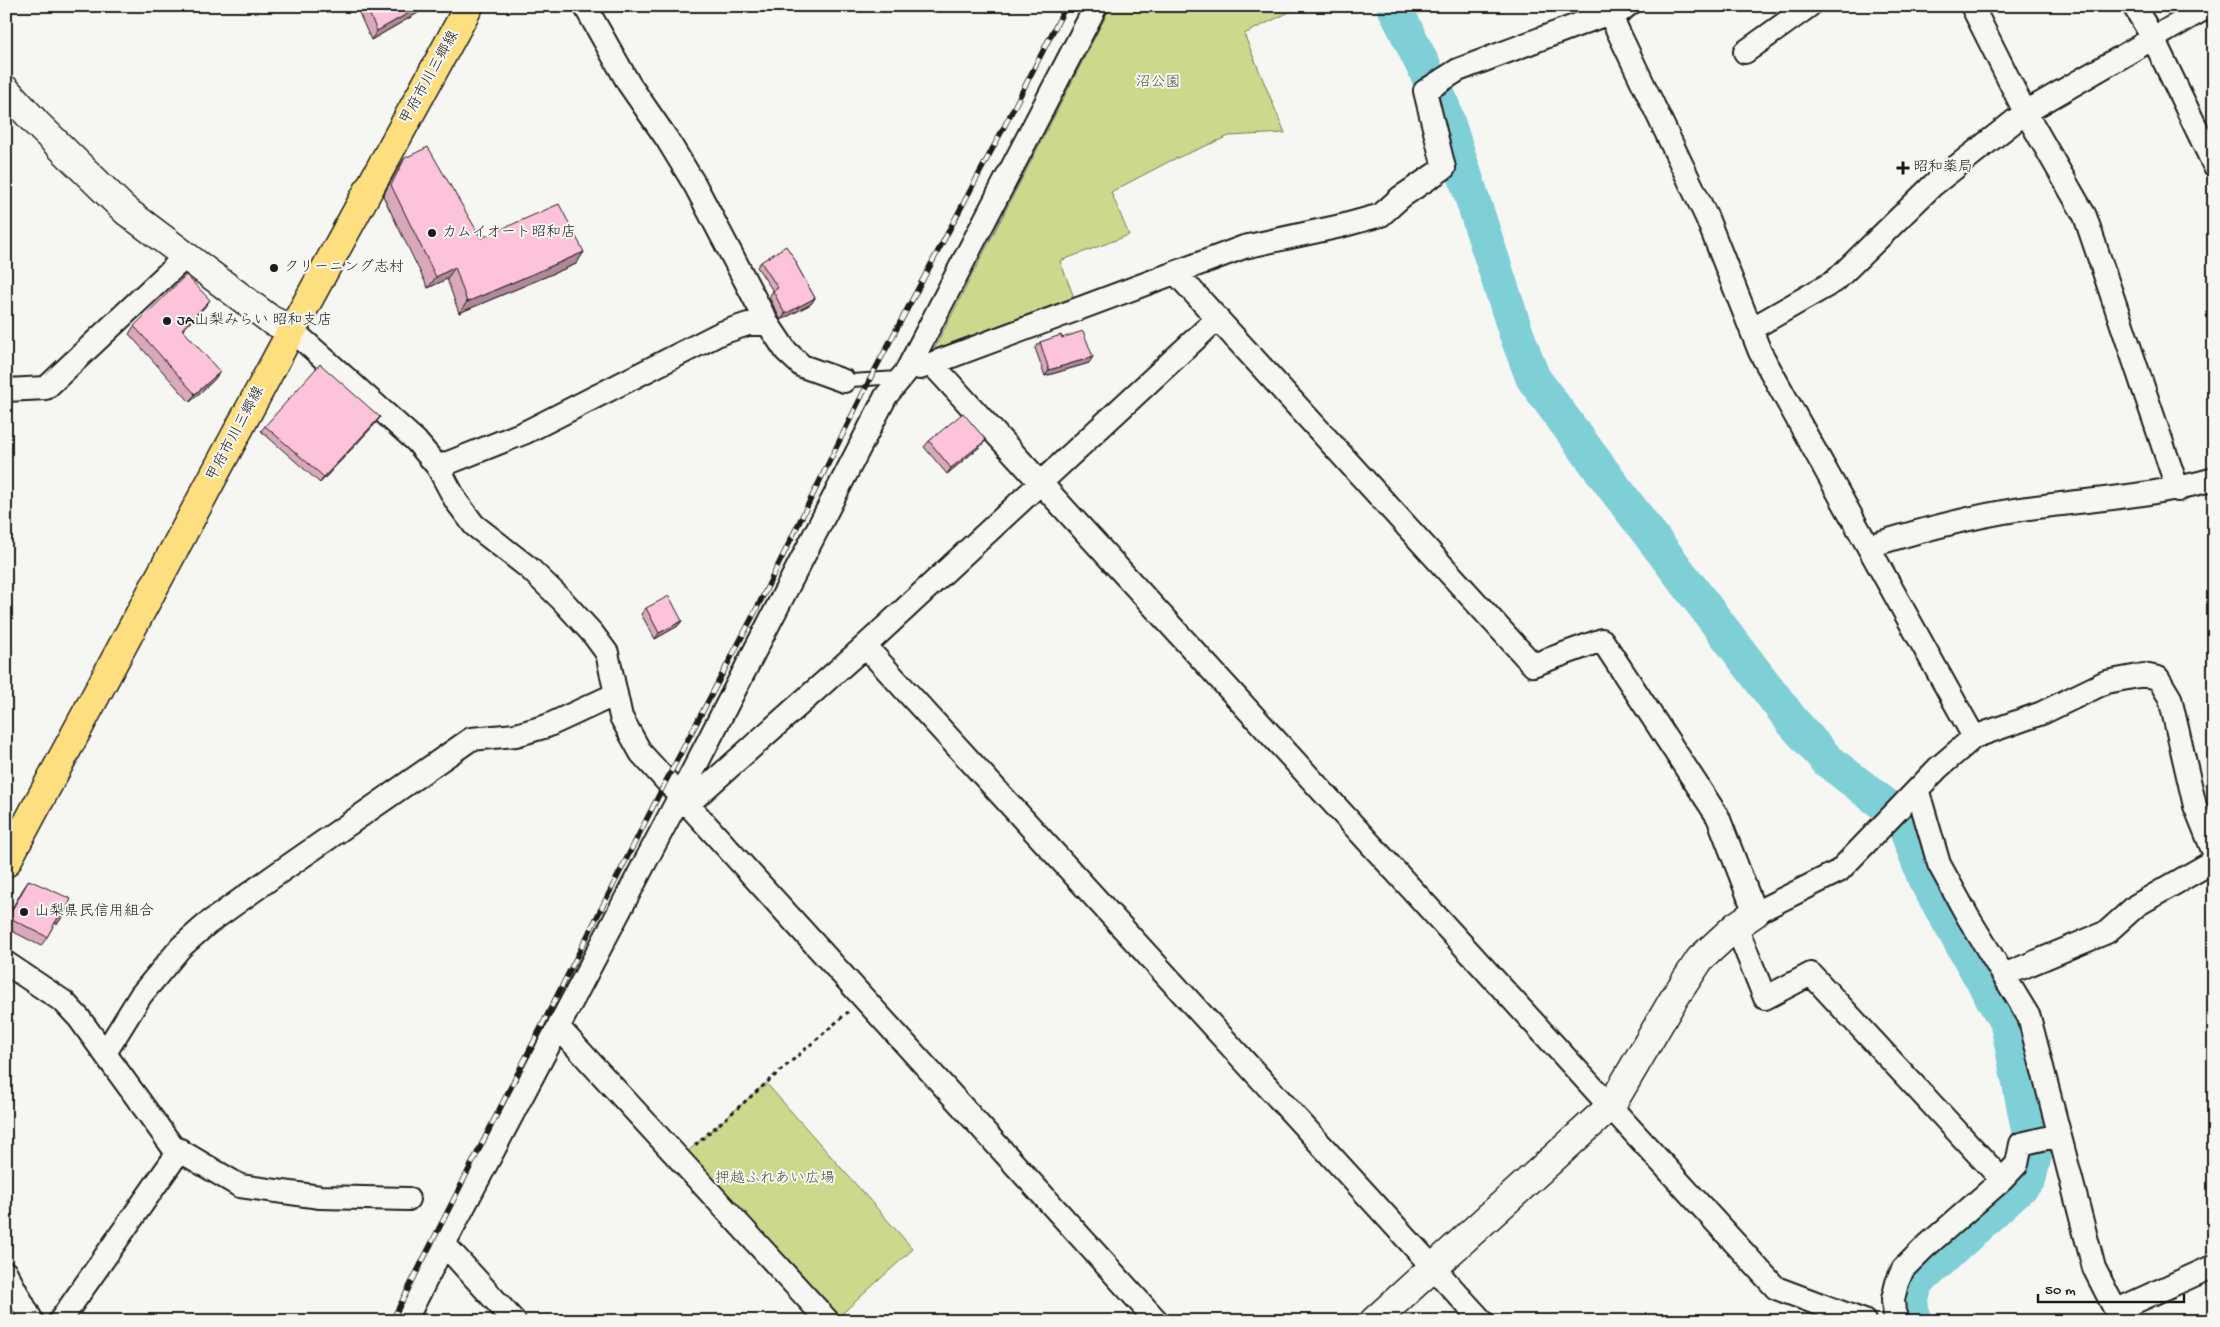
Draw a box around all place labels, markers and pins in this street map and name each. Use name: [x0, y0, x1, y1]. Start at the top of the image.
place label: 昭和薬局: [1913, 158, 1973, 177]
marker: 昭和薬局: [1897, 162, 1909, 174]
place label: カムイオート昭和店: [442, 223, 576, 242]
marker: カムイオート昭和店: [426, 227, 438, 239]
place label: クリーニング志村: [284, 258, 404, 277]
marker: クリーニング志村: [268, 262, 280, 274]
place label: JA山梨みらい 昭和支店: [177, 311, 332, 330]
marker: JA山梨みらい 昭和支店: [161, 315, 173, 327]
place label: 山梨県民信用組合: [34, 902, 154, 921]
marker: 山梨県民信用組合: [18, 906, 30, 918]

